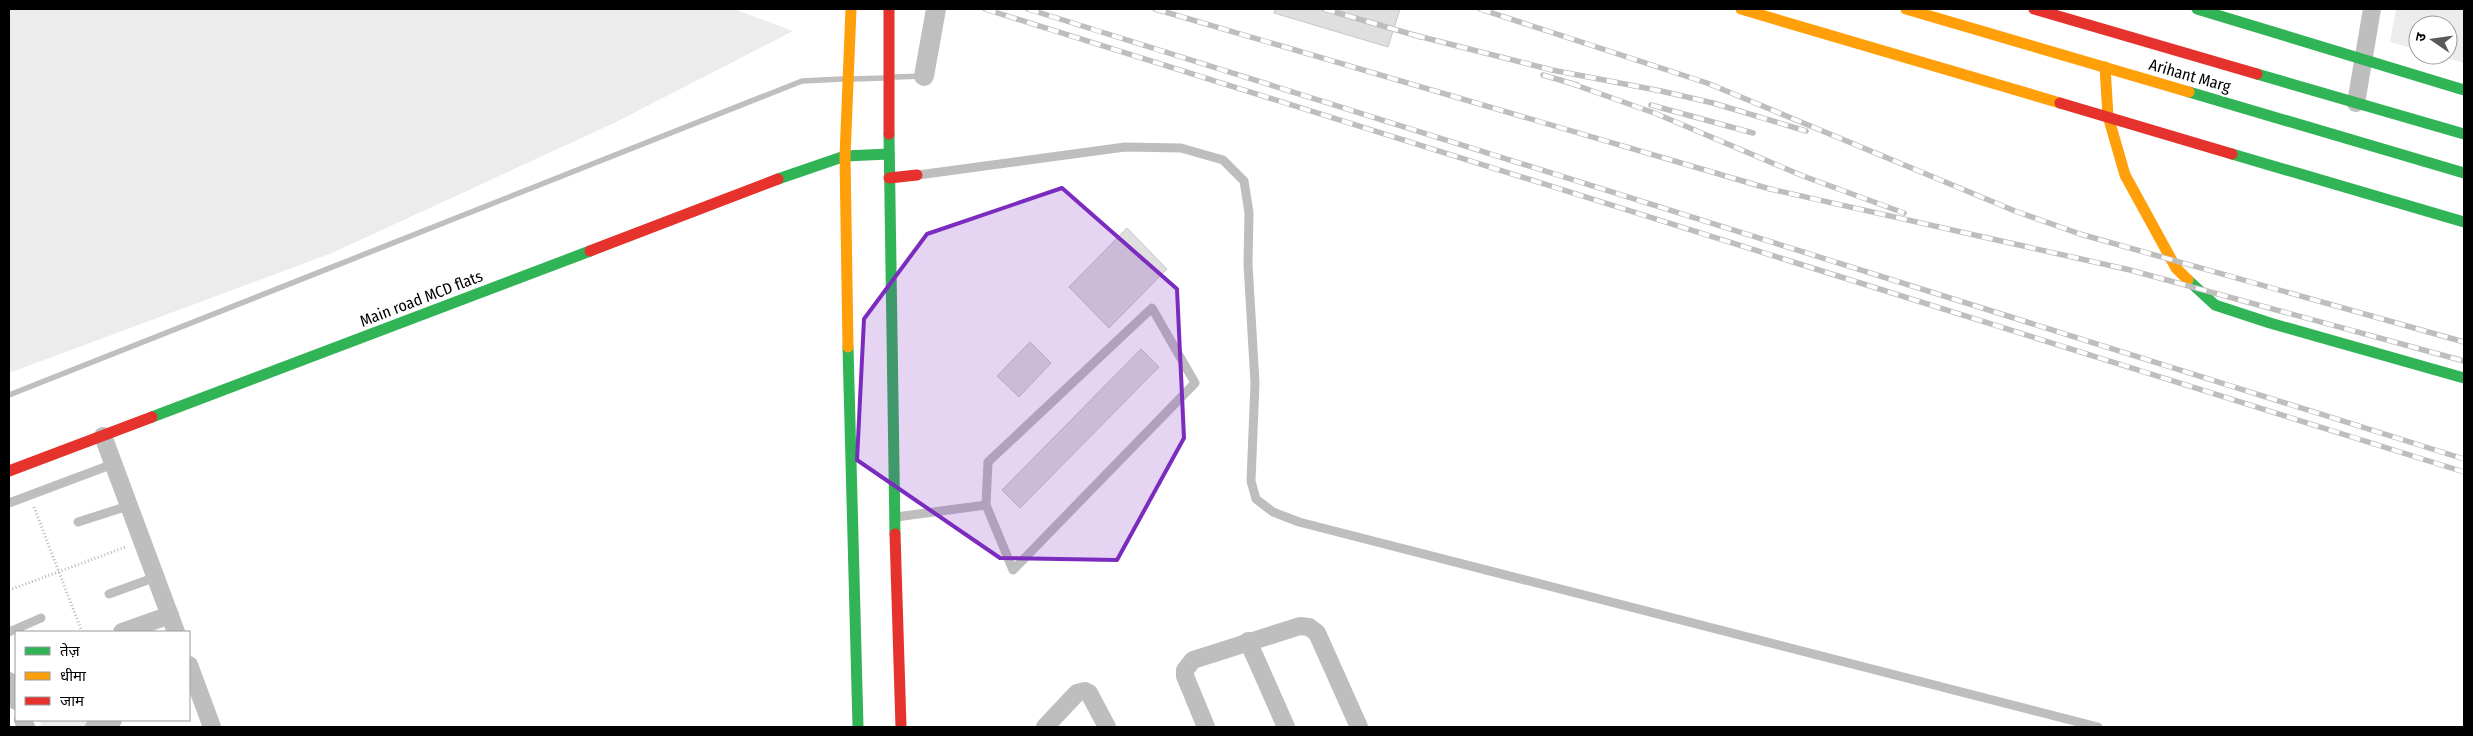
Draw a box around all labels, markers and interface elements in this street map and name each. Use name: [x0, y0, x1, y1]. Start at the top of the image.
north arrow: [2408, 15, 2458, 65]
text: उ: [2412, 31, 2430, 43]
street label: Arihant Marg: [2147, 55, 2233, 96]
street label: Main road MCD flats: [357, 266, 485, 331]
legend: [15, 631, 190, 721]
text: तेज़: [60, 642, 81, 660]
text: धीमा: [60, 667, 87, 685]
text: जाम: [60, 692, 85, 710]

